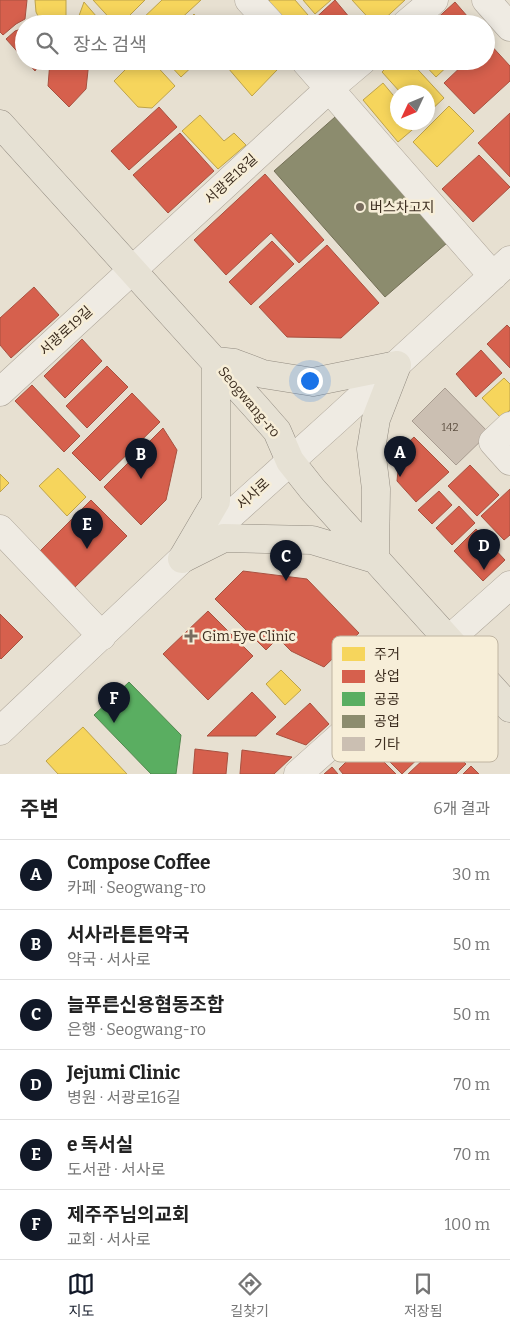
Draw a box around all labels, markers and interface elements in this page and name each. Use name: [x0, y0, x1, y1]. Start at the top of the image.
search box: [15, 15, 495, 70]
icon: search: [33, 29, 61, 57]
text: 장소 검색: [73, 33, 147, 56]
north arrow: [390, 85, 435, 130]
street label: 서광로18길: [201, 150, 261, 208]
place label: 버스차고지: [370, 199, 434, 216]
marker: 버스차고지: [354, 201, 366, 213]
street label: 서광로19길: [36, 303, 96, 359]
street label: Seogwang-ro: [214, 363, 284, 441]
your location: [297, 368, 323, 394]
house number: 142: [442, 421, 458, 434]
pin: A: [384, 436, 416, 477]
pin: B: [125, 438, 157, 479]
street label: 서사로: [233, 475, 273, 513]
pin: E: [71, 508, 103, 549]
pin: D: [468, 529, 500, 570]
pin: C: [270, 540, 302, 581]
place label: Gim Eye Clinic: [202, 628, 296, 645]
marker: Gim Eye Clinic: [184, 629, 198, 643]
legend: [332, 636, 498, 762]
text: 주거: [374, 646, 400, 663]
text: 상업: [374, 668, 400, 685]
pin: F: [98, 682, 130, 723]
text: 공공: [374, 691, 400, 708]
text: 공업: [374, 713, 400, 730]
text: 기타: [374, 736, 400, 753]
text: 주변: [20, 796, 59, 822]
text: 6개 결과: [433, 799, 490, 818]
text: Compose Coffee: [67, 851, 210, 874]
text: A: [30, 865, 42, 884]
text: 30 m: [452, 865, 490, 884]
text: 카페 · Seogwang-ro: [67, 878, 206, 897]
text: 서사라튼튼약국: [67, 923, 189, 946]
text: B: [31, 935, 41, 954]
text: 50 m: [453, 935, 490, 954]
text: 약국 · 서사로: [67, 950, 150, 969]
text: 늘푸른신용협동조합: [67, 993, 224, 1016]
text: C: [31, 1005, 41, 1024]
text: 50 m: [453, 1005, 490, 1024]
text: 은행 · Seogwang-ro: [67, 1020, 206, 1039]
text: Jejumi Clinic: [67, 1061, 180, 1084]
text: D: [30, 1075, 42, 1094]
text: 70 m: [454, 1075, 490, 1094]
text: 병원 · 서광로16길: [67, 1088, 181, 1107]
text: e 독서실: [67, 1133, 133, 1156]
text: E: [31, 1145, 41, 1164]
text: 70 m: [454, 1145, 490, 1164]
text: 도서관 · 서사로: [67, 1160, 165, 1179]
text: 제주주님의교회: [67, 1203, 189, 1226]
text: F: [32, 1215, 41, 1234]
text: 100 m: [445, 1215, 490, 1234]
text: 교회 · 서사로: [67, 1230, 150, 1249]
tab: 지도: [67, 1270, 95, 1320]
tab: 길찾기: [230, 1270, 269, 1320]
tab: 저장됨: [404, 1270, 443, 1320]

